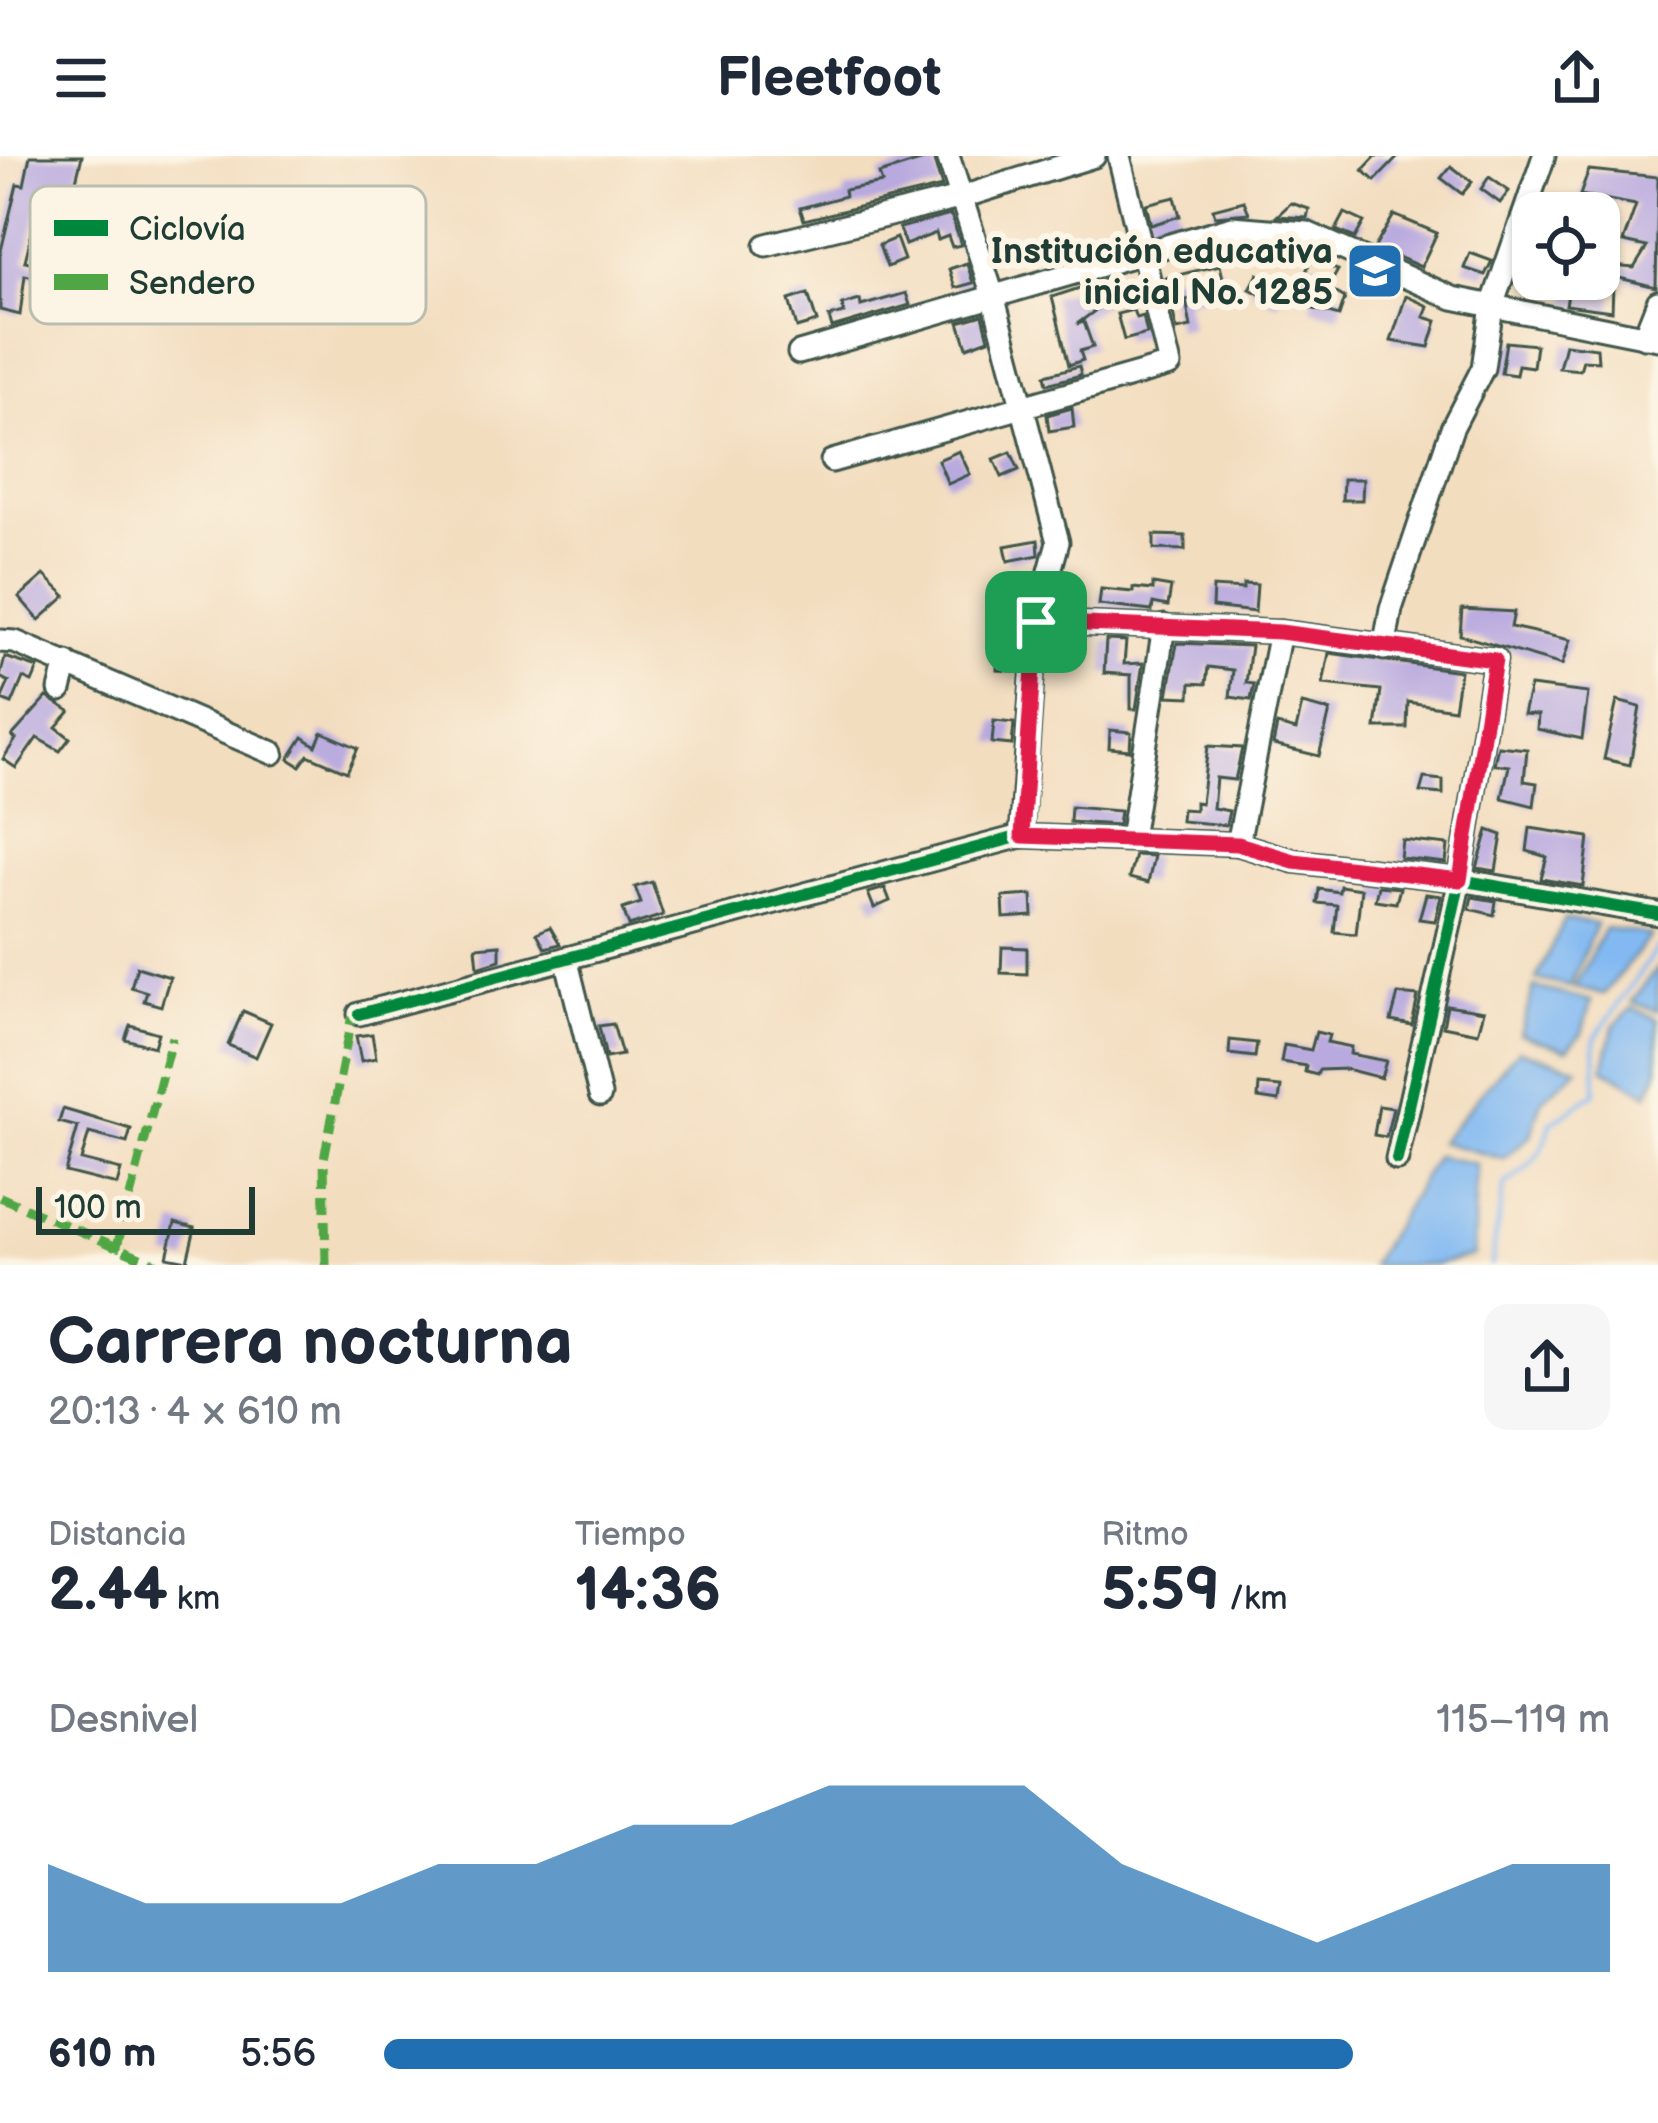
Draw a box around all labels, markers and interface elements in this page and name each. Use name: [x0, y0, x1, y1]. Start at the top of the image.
icon: menu: [48, 45, 114, 111]
icon: share: [1544, 45, 1610, 111]
text: Fleetfoot: [717, 46, 941, 111]
legend: [30, 186, 426, 324]
map controls: [1512, 192, 1620, 300]
button: locate: [1512, 192, 1620, 300]
text: Ciclovía: [129, 210, 246, 250]
place label: Institución educativa inicial No. 1285: [991, 231, 1333, 315]
school or university icon: Institución educativa inicial No. 1285: [1344, 240, 1406, 302]
text: Sendero: [129, 264, 256, 304]
pin: [985, 571, 1087, 673]
icon: arrive: [1003, 589, 1069, 655]
scale bar: [36, 1181, 255, 1234]
text: 100 m: [54, 1188, 142, 1228]
text: Carrera nocturna: [48, 1304, 573, 1383]
button: share: [1484, 1304, 1610, 1430]
text: 20:13 · 4 × 610 m: [48, 1389, 342, 1436]
text: Distancia: [48, 1515, 187, 1555]
text: Tiempo: [575, 1515, 686, 1555]
text: Ritmo: [1101, 1515, 1189, 1555]
text: 2.44: [48, 1555, 168, 1627]
text: 14:36: [575, 1555, 721, 1627]
text: 5:59: [1101, 1555, 1220, 1627]
text: km: [168, 1579, 220, 1619]
text: /km: [1220, 1579, 1287, 1619]
text: Desnivel: [48, 1697, 198, 1744]
text: 115–119 m: [1436, 1697, 1610, 1744]
text: 610 m: [48, 2031, 156, 2078]
text: 5:56: [240, 2031, 316, 2078]

